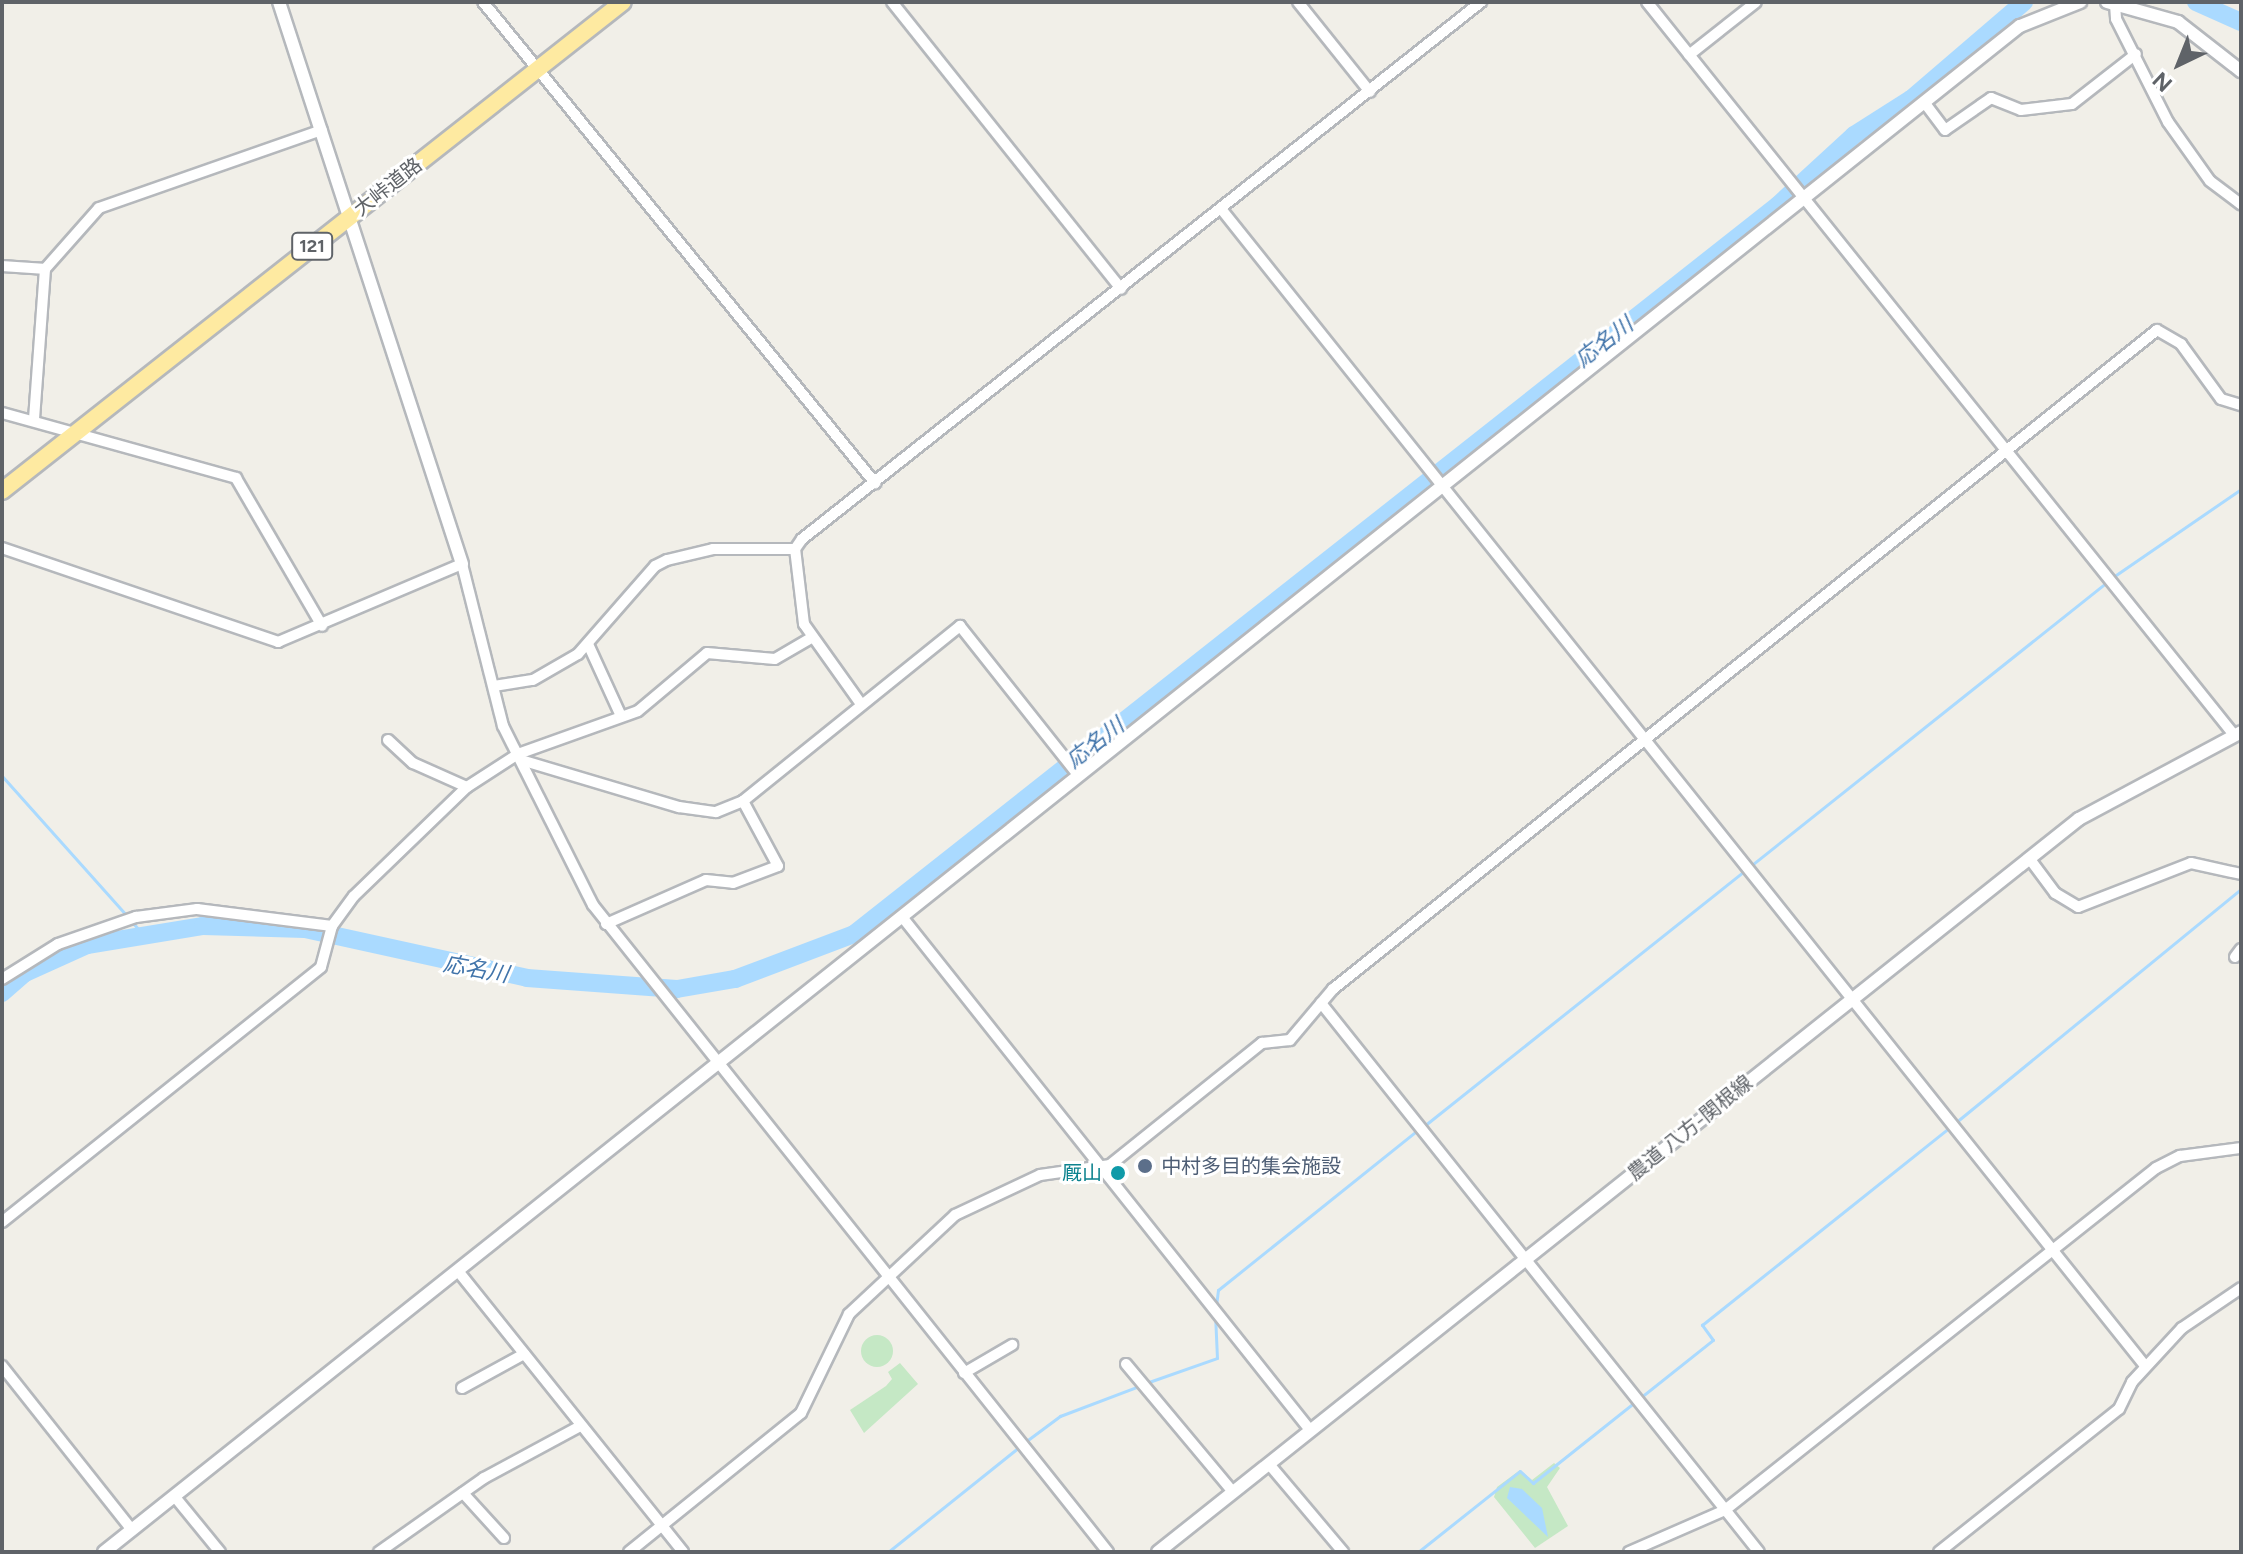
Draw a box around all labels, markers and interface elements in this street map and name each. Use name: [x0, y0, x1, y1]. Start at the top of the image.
north arrow: [2139, 24, 2219, 104]
text: N: [2147, 66, 2178, 98]
street label: 大峠道路: [349, 153, 427, 221]
road number: 121: [290, 232, 334, 260]
water label: 応名川: [1570, 311, 1638, 373]
water label: 応名川: [1061, 712, 1129, 774]
water label: 応名川: [441, 950, 511, 988]
street label: 農道 八方-関根線: [1623, 1070, 1757, 1186]
place label: 中村多目的集会施設: [1161, 1154, 1341, 1178]
marker: 中村多目的集会施設: [1136, 1157, 1154, 1175]
place label: 厩山: [1062, 1161, 1102, 1185]
marker: 厩山: [1109, 1164, 1127, 1182]

